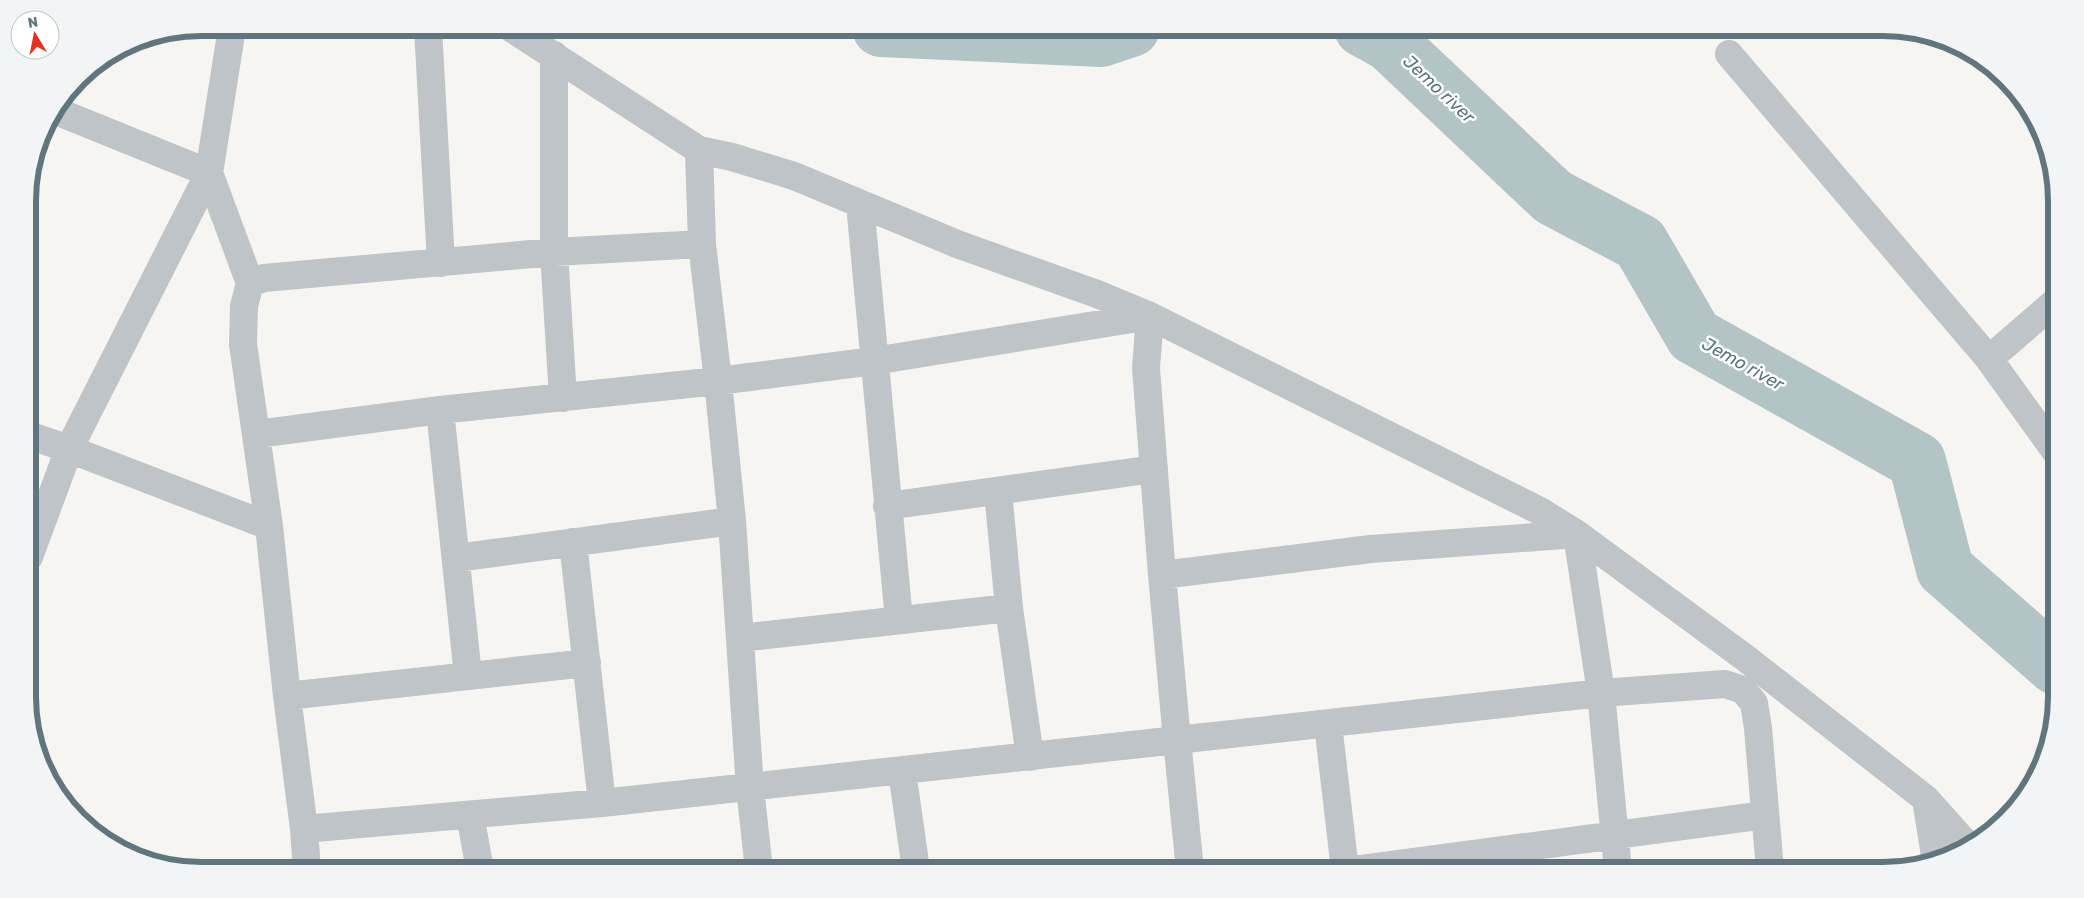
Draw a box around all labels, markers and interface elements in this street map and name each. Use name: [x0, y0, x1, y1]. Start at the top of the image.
north arrow: [10, 10, 60, 60]
text: N: [26, 13, 39, 32]
water label: Jemo river: [1399, 50, 1480, 128]
water label: Jemo river: [1698, 333, 1789, 396]

